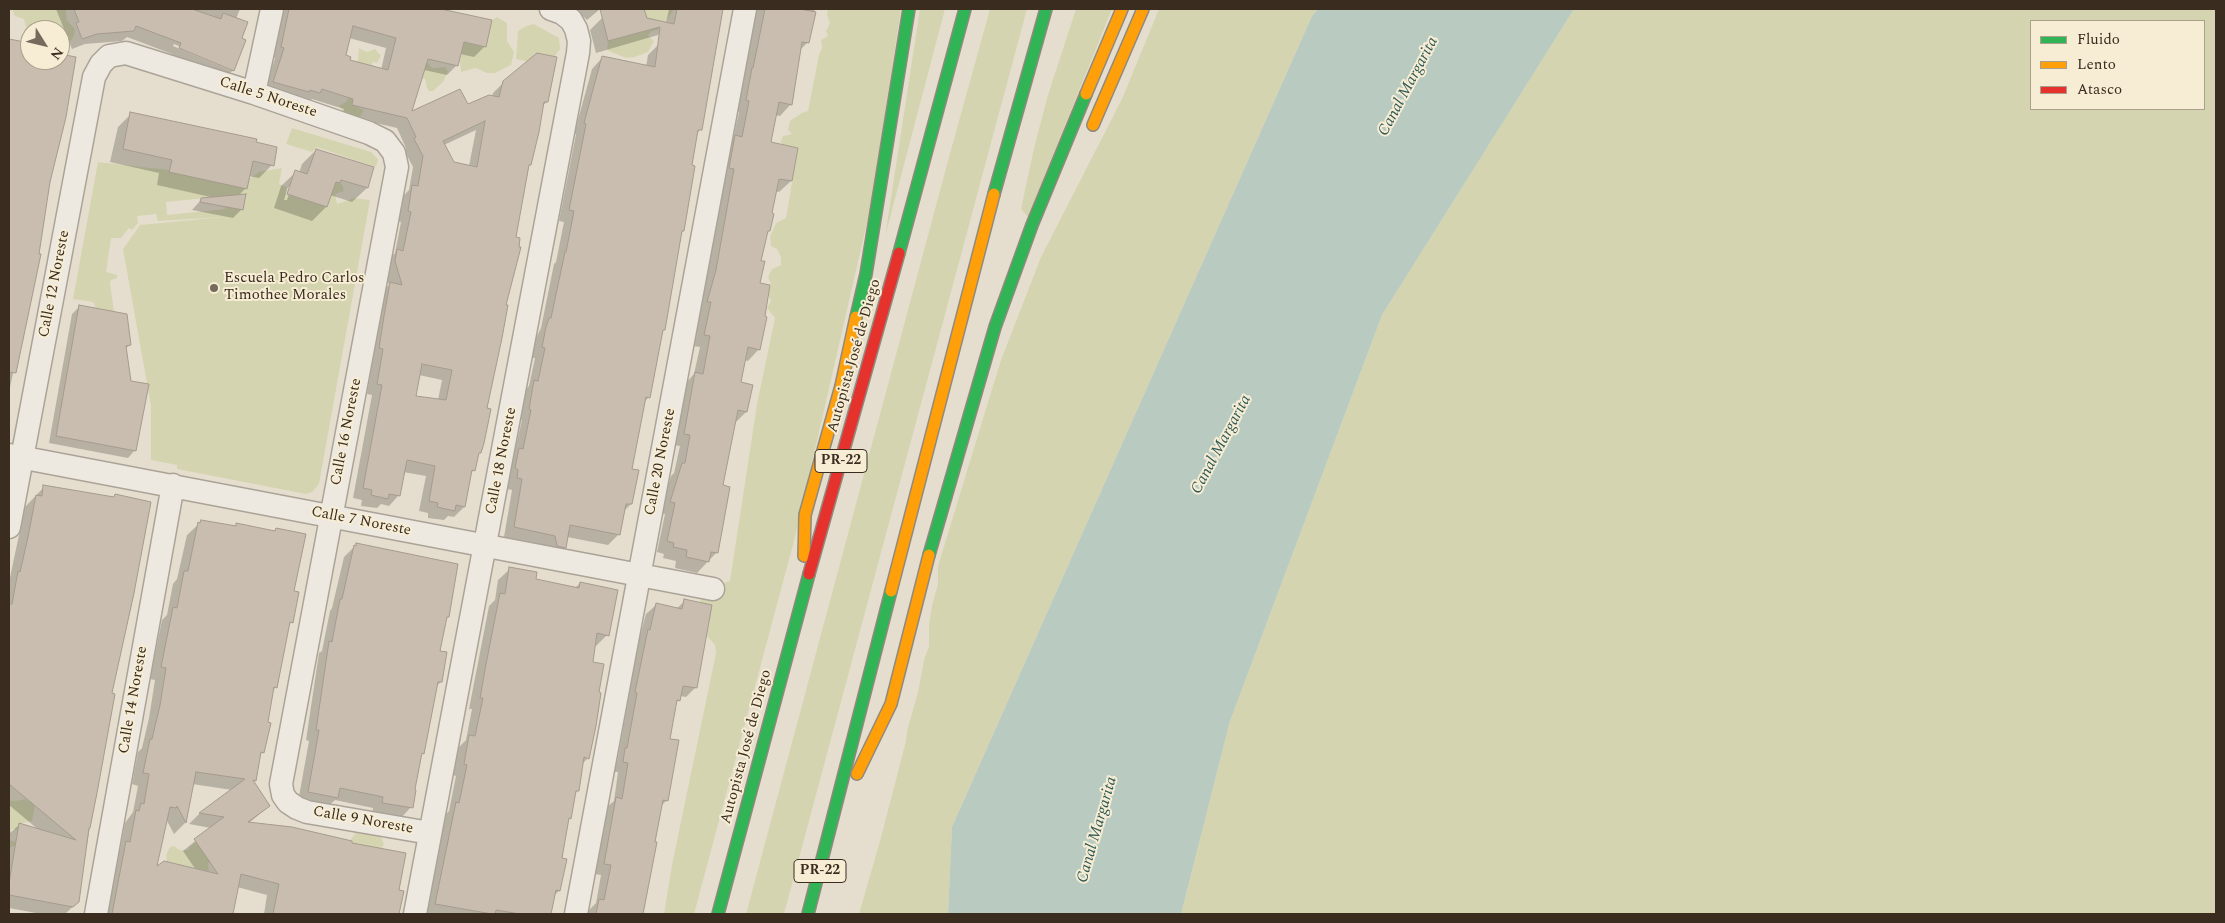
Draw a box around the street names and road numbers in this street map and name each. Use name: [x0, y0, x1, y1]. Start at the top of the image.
street label: Calle 5 Noreste: [217, 74, 319, 122]
street label: Calle 12 Noreste: [36, 229, 74, 339]
street label: Autopista José de Diego: [824, 277, 886, 435]
street label: Calle 16 Noreste: [328, 377, 366, 487]
street label: Calle 18 Noreste: [483, 406, 521, 516]
street label: Calle 20 Noreste: [642, 407, 680, 517]
road number: PR-22: [815, 450, 867, 472]
street label: Calle 7 Noreste: [309, 503, 413, 541]
street label: Calle 14 Noreste: [116, 645, 152, 755]
street label: Autopista José de Diego: [718, 668, 776, 826]
street label: Calle 9 Noreste: [311, 803, 415, 839]
road number: PR-22: [794, 859, 846, 882]

